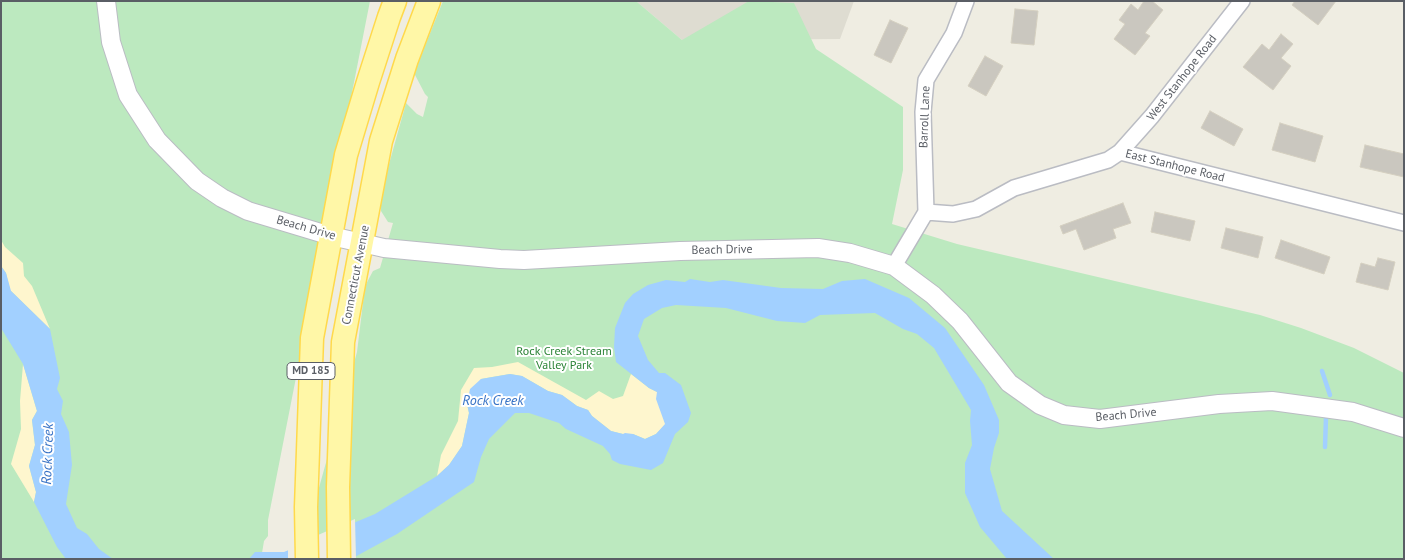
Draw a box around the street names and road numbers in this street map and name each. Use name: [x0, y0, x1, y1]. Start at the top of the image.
street label: West Stanhope Road: [1144, 32, 1220, 124]
street label: Barroll Lane: [917, 86, 933, 148]
street label: East Stanhope Road: [1124, 147, 1226, 185]
street label: Beach Drive: [275, 213, 337, 243]
street label: Connecticut Avenue: [339, 224, 373, 326]
street label: Beach Drive: [691, 242, 753, 258]
road number: MD 185: [287, 362, 335, 380]
street label: Beach Drive: [1095, 405, 1157, 425]

